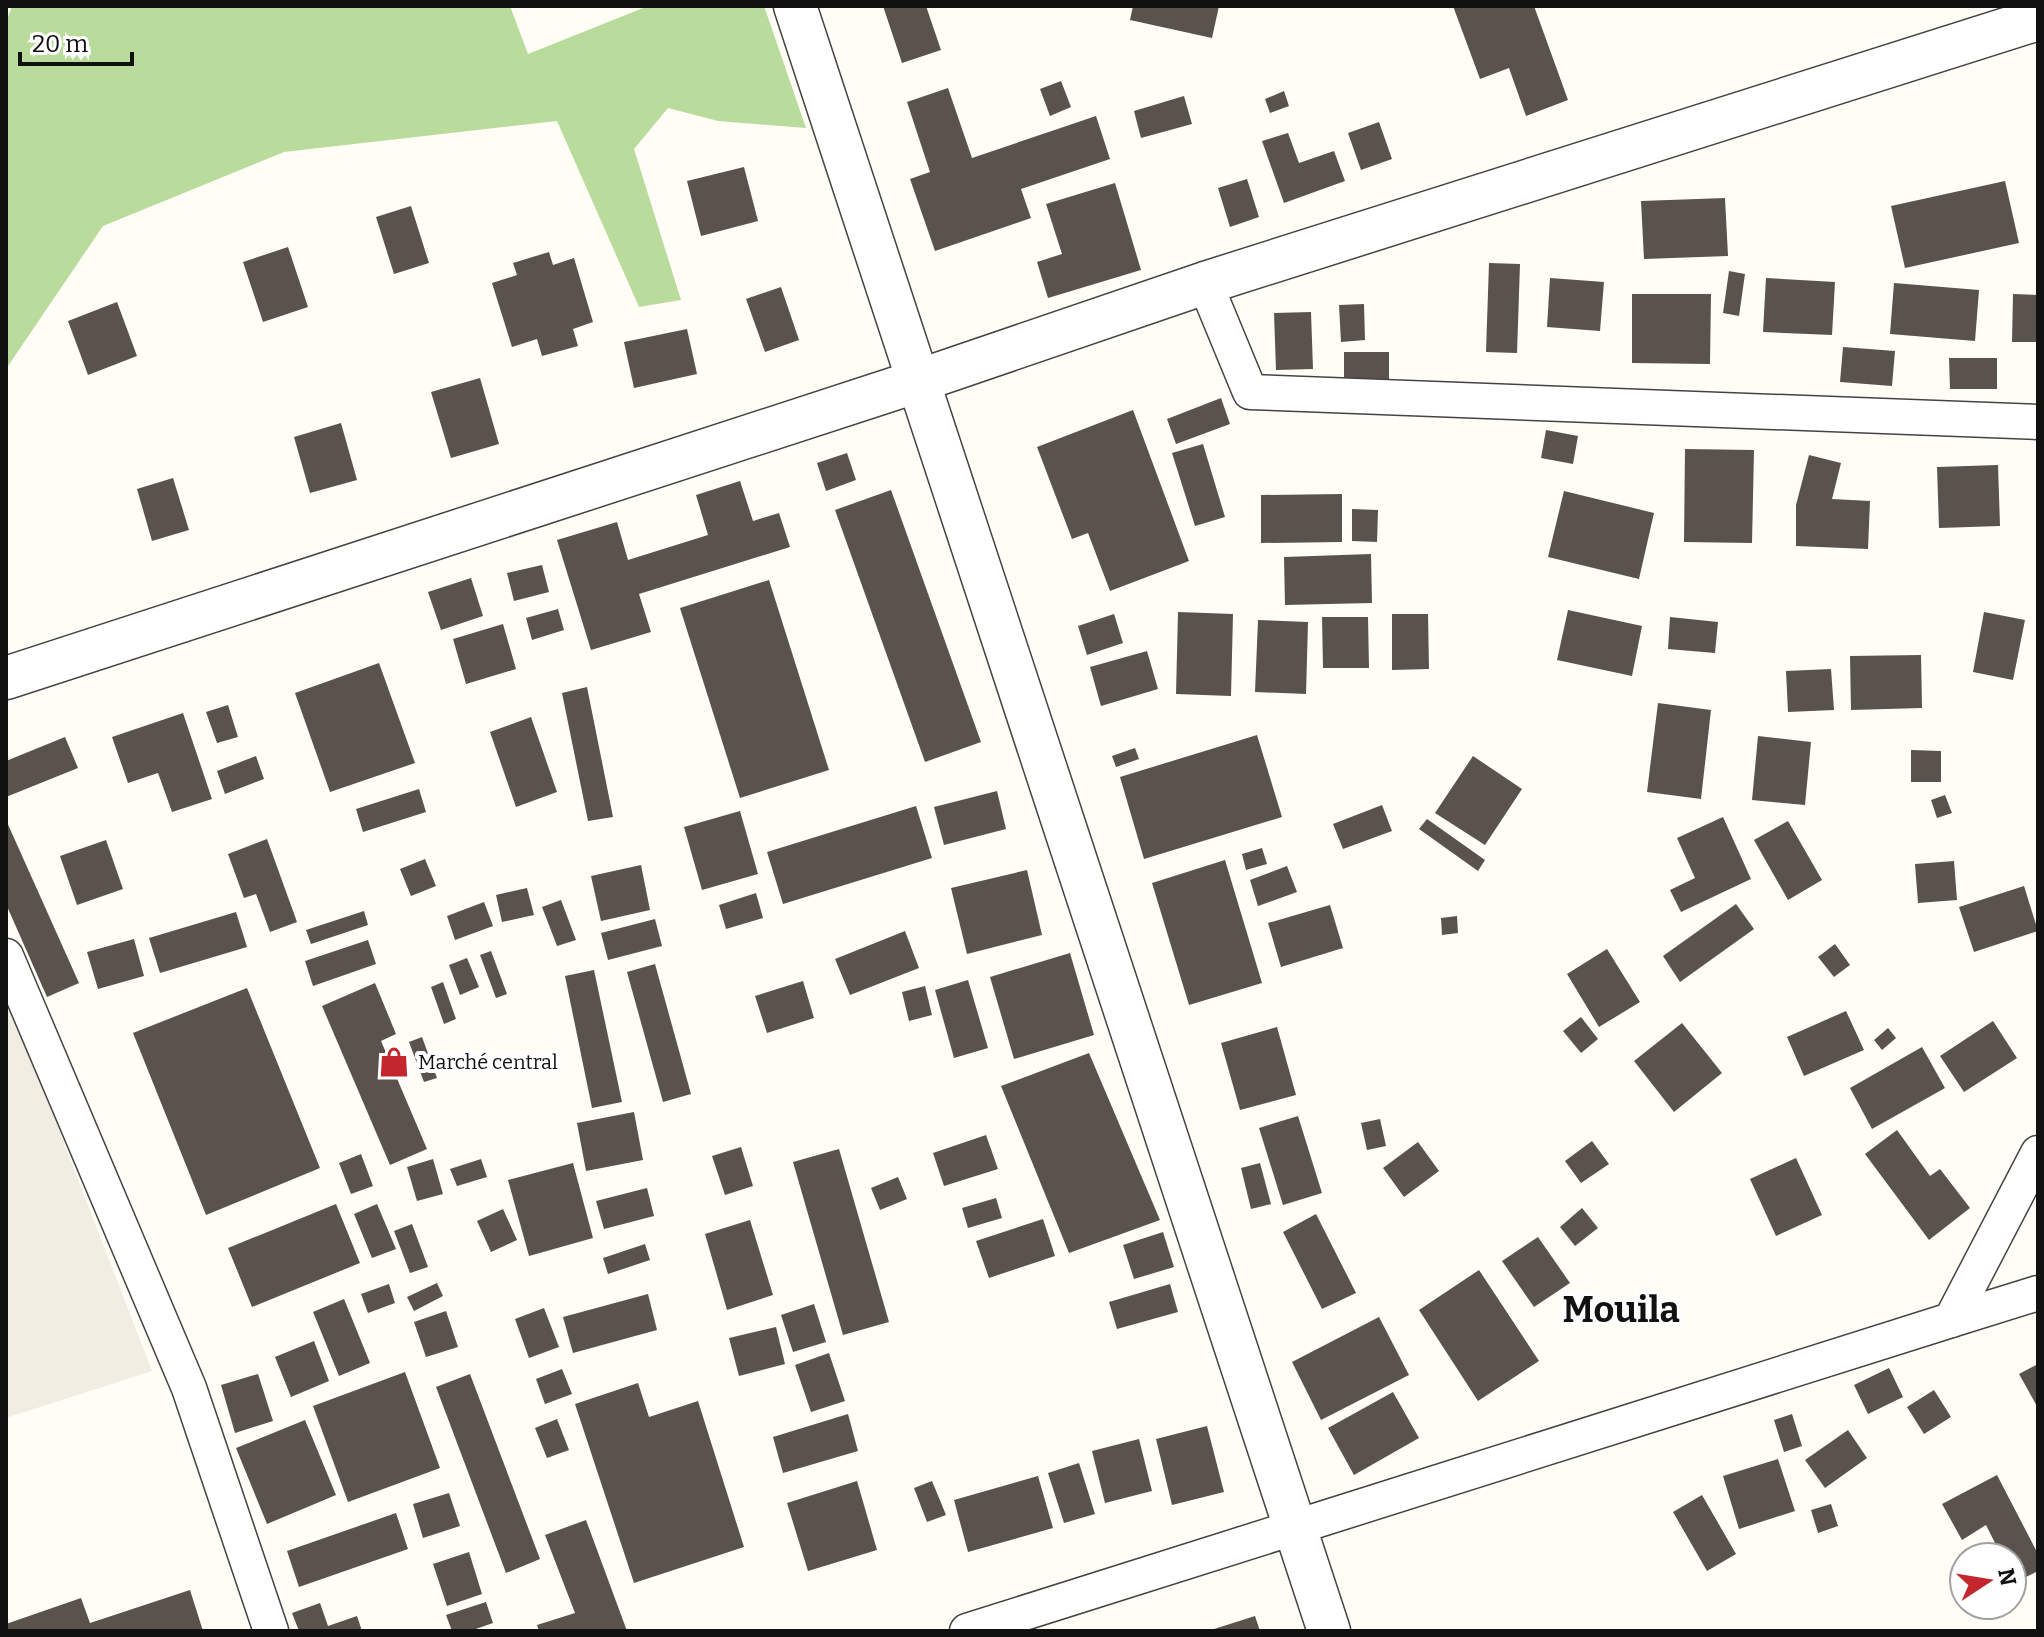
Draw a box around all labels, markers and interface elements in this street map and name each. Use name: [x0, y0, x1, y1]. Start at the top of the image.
scale bar: [20, 16, 132, 66]
text: 20 m: [32, 30, 88, 58]
shop icon: Marché central: [377, 1045, 411, 1079]
place label: Marché central: [418, 1050, 558, 1074]
district label: Mouila: [1562, 1288, 1680, 1332]
north arrow: [1948, 1541, 2028, 1621]
text: N: [1992, 1566, 2022, 1588]

